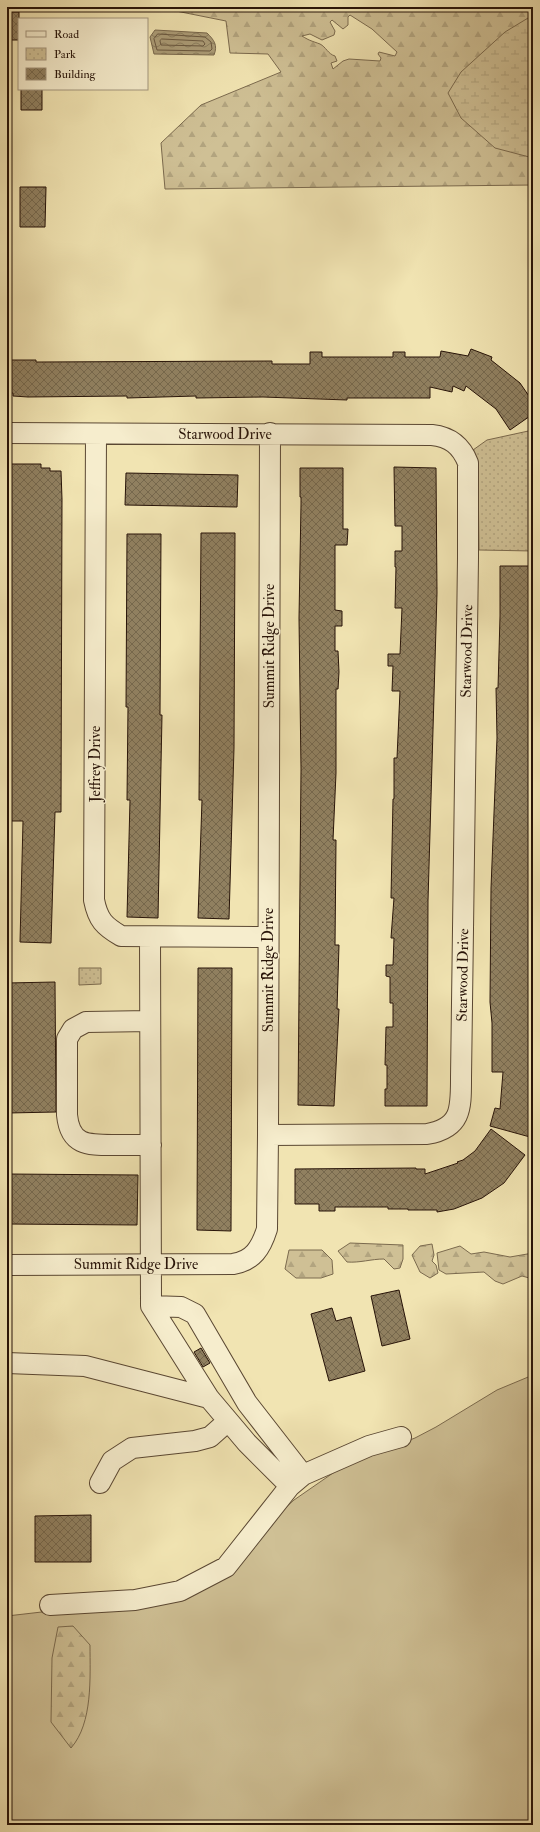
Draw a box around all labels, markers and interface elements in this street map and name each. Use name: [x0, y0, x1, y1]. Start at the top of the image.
legend: [18, 18, 148, 90]
text: Road: [54, 27, 79, 42]
text: Park: [54, 47, 76, 62]
text: Building: [54, 67, 97, 82]
street label: Starwood Drive: [178, 425, 272, 444]
street label: Summit Ridge Drive: [260, 584, 279, 708]
street label: Starwood Drive: [457, 604, 477, 698]
street label: Jeffrey Drive: [86, 726, 106, 803]
street label: Summit Ridge Drive: [259, 908, 278, 1032]
street label: Starwood Drive: [453, 928, 473, 1022]
street label: Summit Ridge Drive: [74, 1255, 198, 1274]

